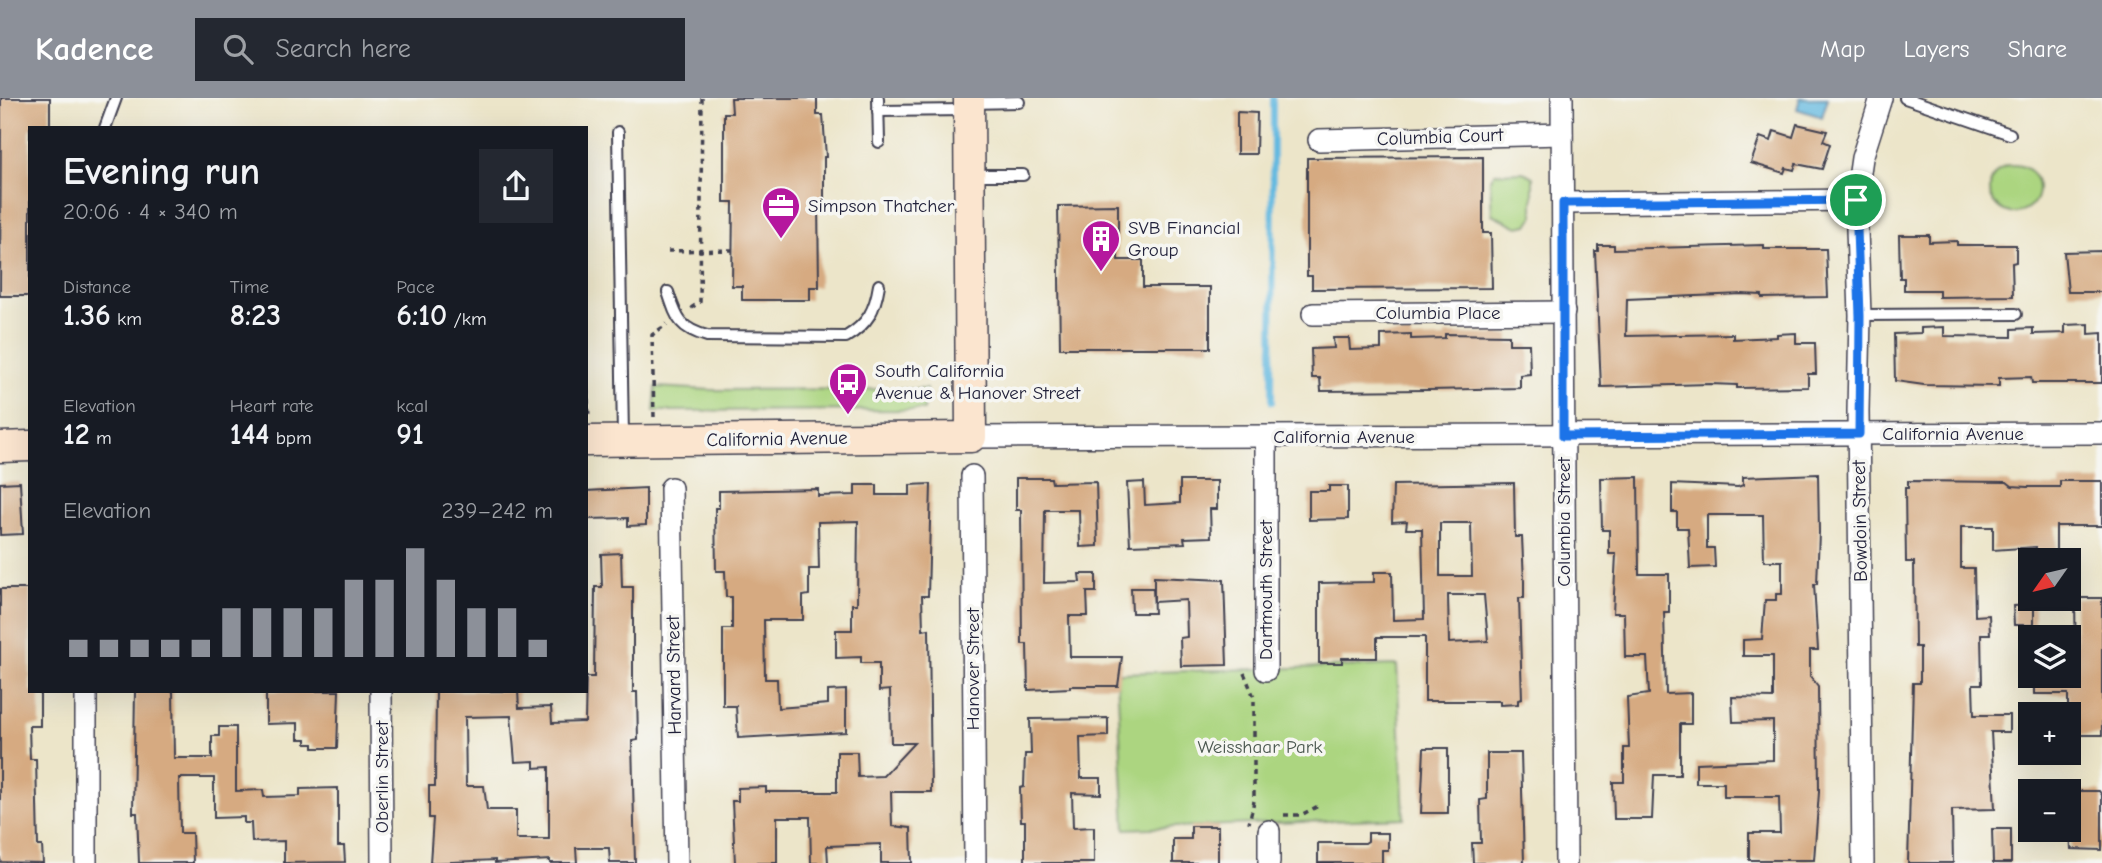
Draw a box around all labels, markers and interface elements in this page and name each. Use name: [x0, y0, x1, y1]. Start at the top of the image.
search box: [195, 18, 685, 81]
text: Kadence: [35, 30, 153, 68]
icon: search: [219, 30, 257, 68]
text: Search here: [275, 34, 411, 64]
text: Map: [1820, 35, 1866, 63]
text: Layers: [1904, 35, 1969, 63]
text: Share: [2007, 35, 2067, 63]
street label: Columbia Court: [1376, 124, 1504, 150]
button: share: [479, 149, 553, 223]
text: Evening run: [63, 150, 260, 194]
pin: [1826, 170, 1886, 230]
icon: arrive: [1837, 181, 1875, 219]
office icon: Simpson Thatcher: [760, 185, 802, 240]
place label: Simpson Thatcher: [808, 195, 955, 217]
text: 20:06 · 4 × 340 m: [63, 198, 238, 225]
place label: SVB Financial Group: [1128, 217, 1240, 261]
building icon: SVB Financial Group: [1080, 218, 1122, 273]
text: Distance: [63, 276, 131, 298]
text: Time: [230, 276, 269, 298]
text: Pace: [396, 276, 435, 298]
text: 1.36: [63, 298, 111, 333]
text: 8:23: [230, 298, 281, 333]
text: 6:10: [396, 298, 447, 333]
street label: Columbia Place: [1375, 302, 1501, 324]
text: km: [111, 308, 142, 330]
text: /km: [447, 308, 487, 330]
place label: South California Avenue & Hanover Street: [875, 360, 1081, 404]
bus stop icon: South California Avenue & Hanover Street: [827, 361, 869, 416]
text: Elevation: [63, 395, 136, 417]
text: Heart rate: [230, 395, 313, 417]
text: kcal: [396, 395, 428, 417]
text: 12: [63, 417, 90, 452]
text: 144: [230, 417, 269, 452]
text: 91: [396, 417, 424, 452]
street label: California Avenue: [1882, 423, 2024, 445]
street label: California Avenue: [1273, 426, 1415, 448]
text: m: [90, 427, 112, 449]
text: bpm: [269, 427, 312, 449]
street label: California Avenue: [706, 427, 848, 451]
street label: Columbia Street: [1553, 457, 1575, 587]
street label: Bowdoin Street: [1848, 459, 1872, 582]
text: Elevation: [63, 497, 151, 524]
text: 239–242 m: [442, 497, 553, 524]
street label: Dartmouth Street: [1255, 520, 1277, 660]
north arrow: [2018, 548, 2081, 611]
map controls: [2018, 548, 2081, 842]
street label: Hanover Street: [962, 607, 984, 730]
street label: Harvard Street: [662, 615, 686, 735]
button: layers: [2018, 625, 2081, 688]
button: +: [2018, 702, 2081, 765]
street label: Oberlin Street: [371, 720, 393, 833]
park label: Weisshaar Park: [1198, 736, 1323, 758]
button: −: [2018, 779, 2081, 842]

